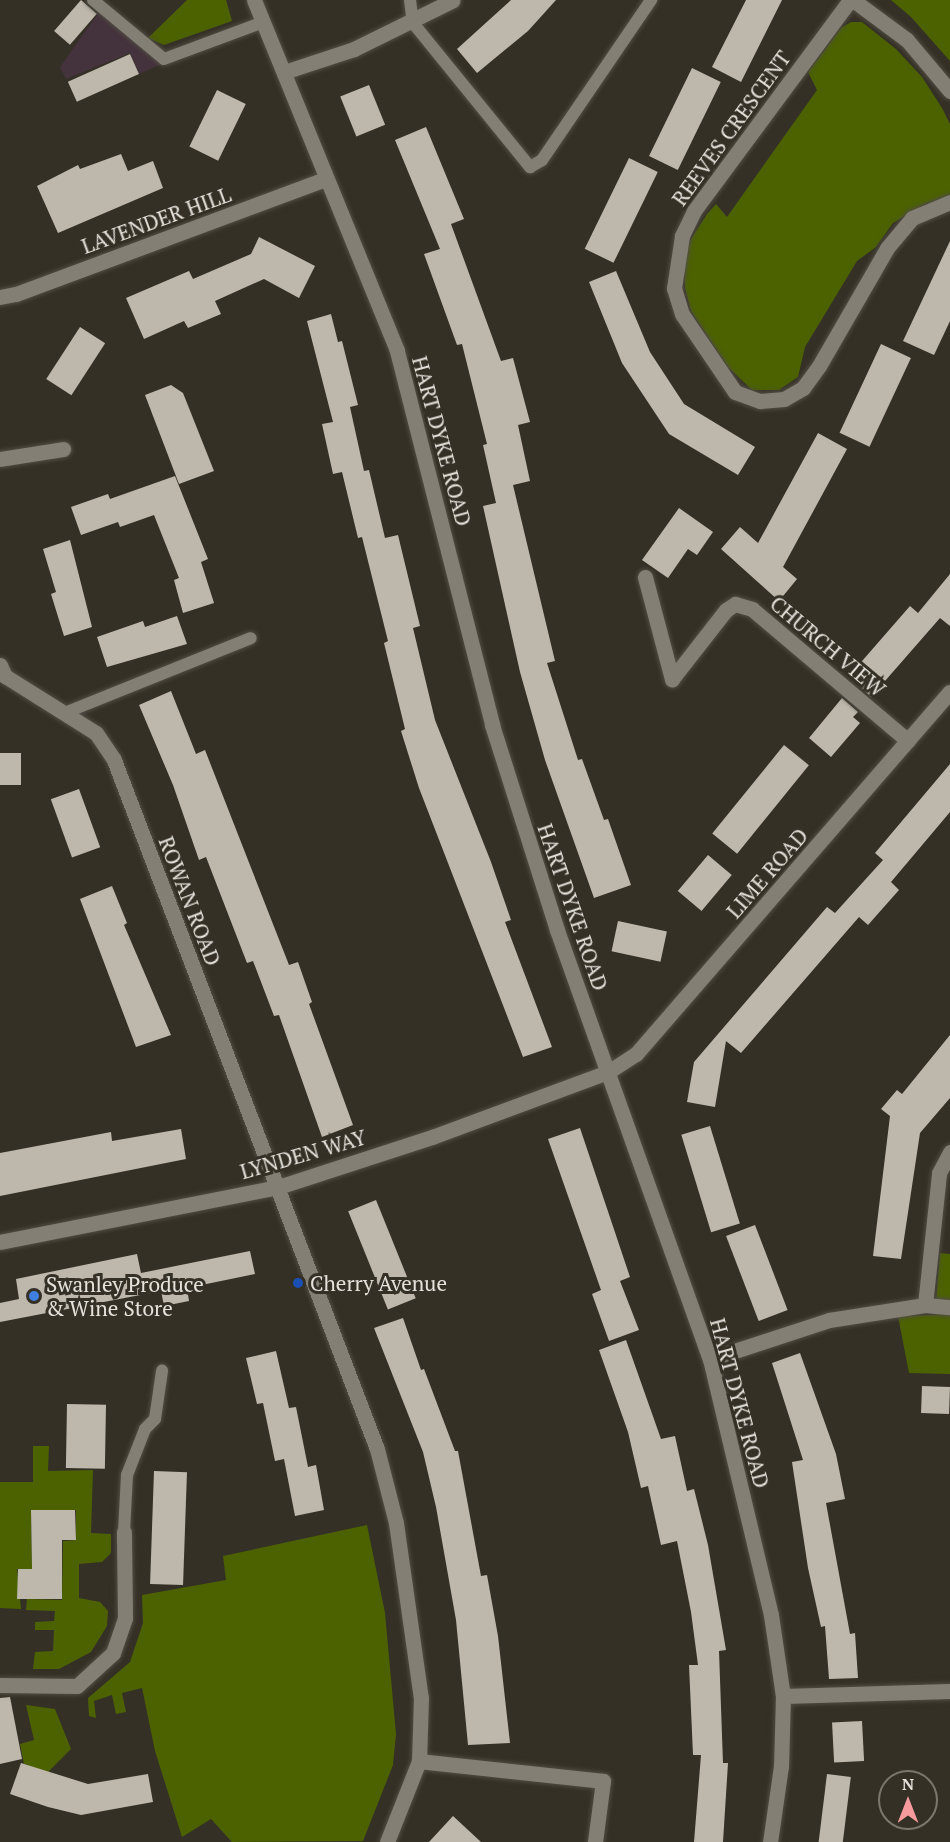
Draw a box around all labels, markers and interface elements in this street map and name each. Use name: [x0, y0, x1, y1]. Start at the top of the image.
street label: REEVES CRESCENT: [666, 46, 796, 210]
street label: LAVENDER HILL: [78, 181, 234, 259]
street label: HART DYKE ROAD: [407, 353, 477, 529]
street label: CHURCH VIEW: [765, 590, 891, 702]
street label: HART DYKE ROAD: [533, 820, 613, 994]
street label: LIME ROAD: [721, 823, 813, 923]
street label: ROWAN ROAD: [154, 833, 226, 969]
street label: LYNDEN WAY: [237, 1124, 369, 1184]
place label: Cherry Avenue: [310, 1270, 447, 1296]
place label: Swanley Produce & Wine Store: [46, 1271, 204, 1321]
marker: Cherry Avenue: [291, 1276, 305, 1290]
marker: Swanley Produce & Wine Store: [27, 1289, 41, 1303]
street label: HART DYKE ROAD: [705, 1315, 775, 1491]
north arrow: [878, 1770, 938, 1830]
text: N: [902, 1773, 914, 1795]

